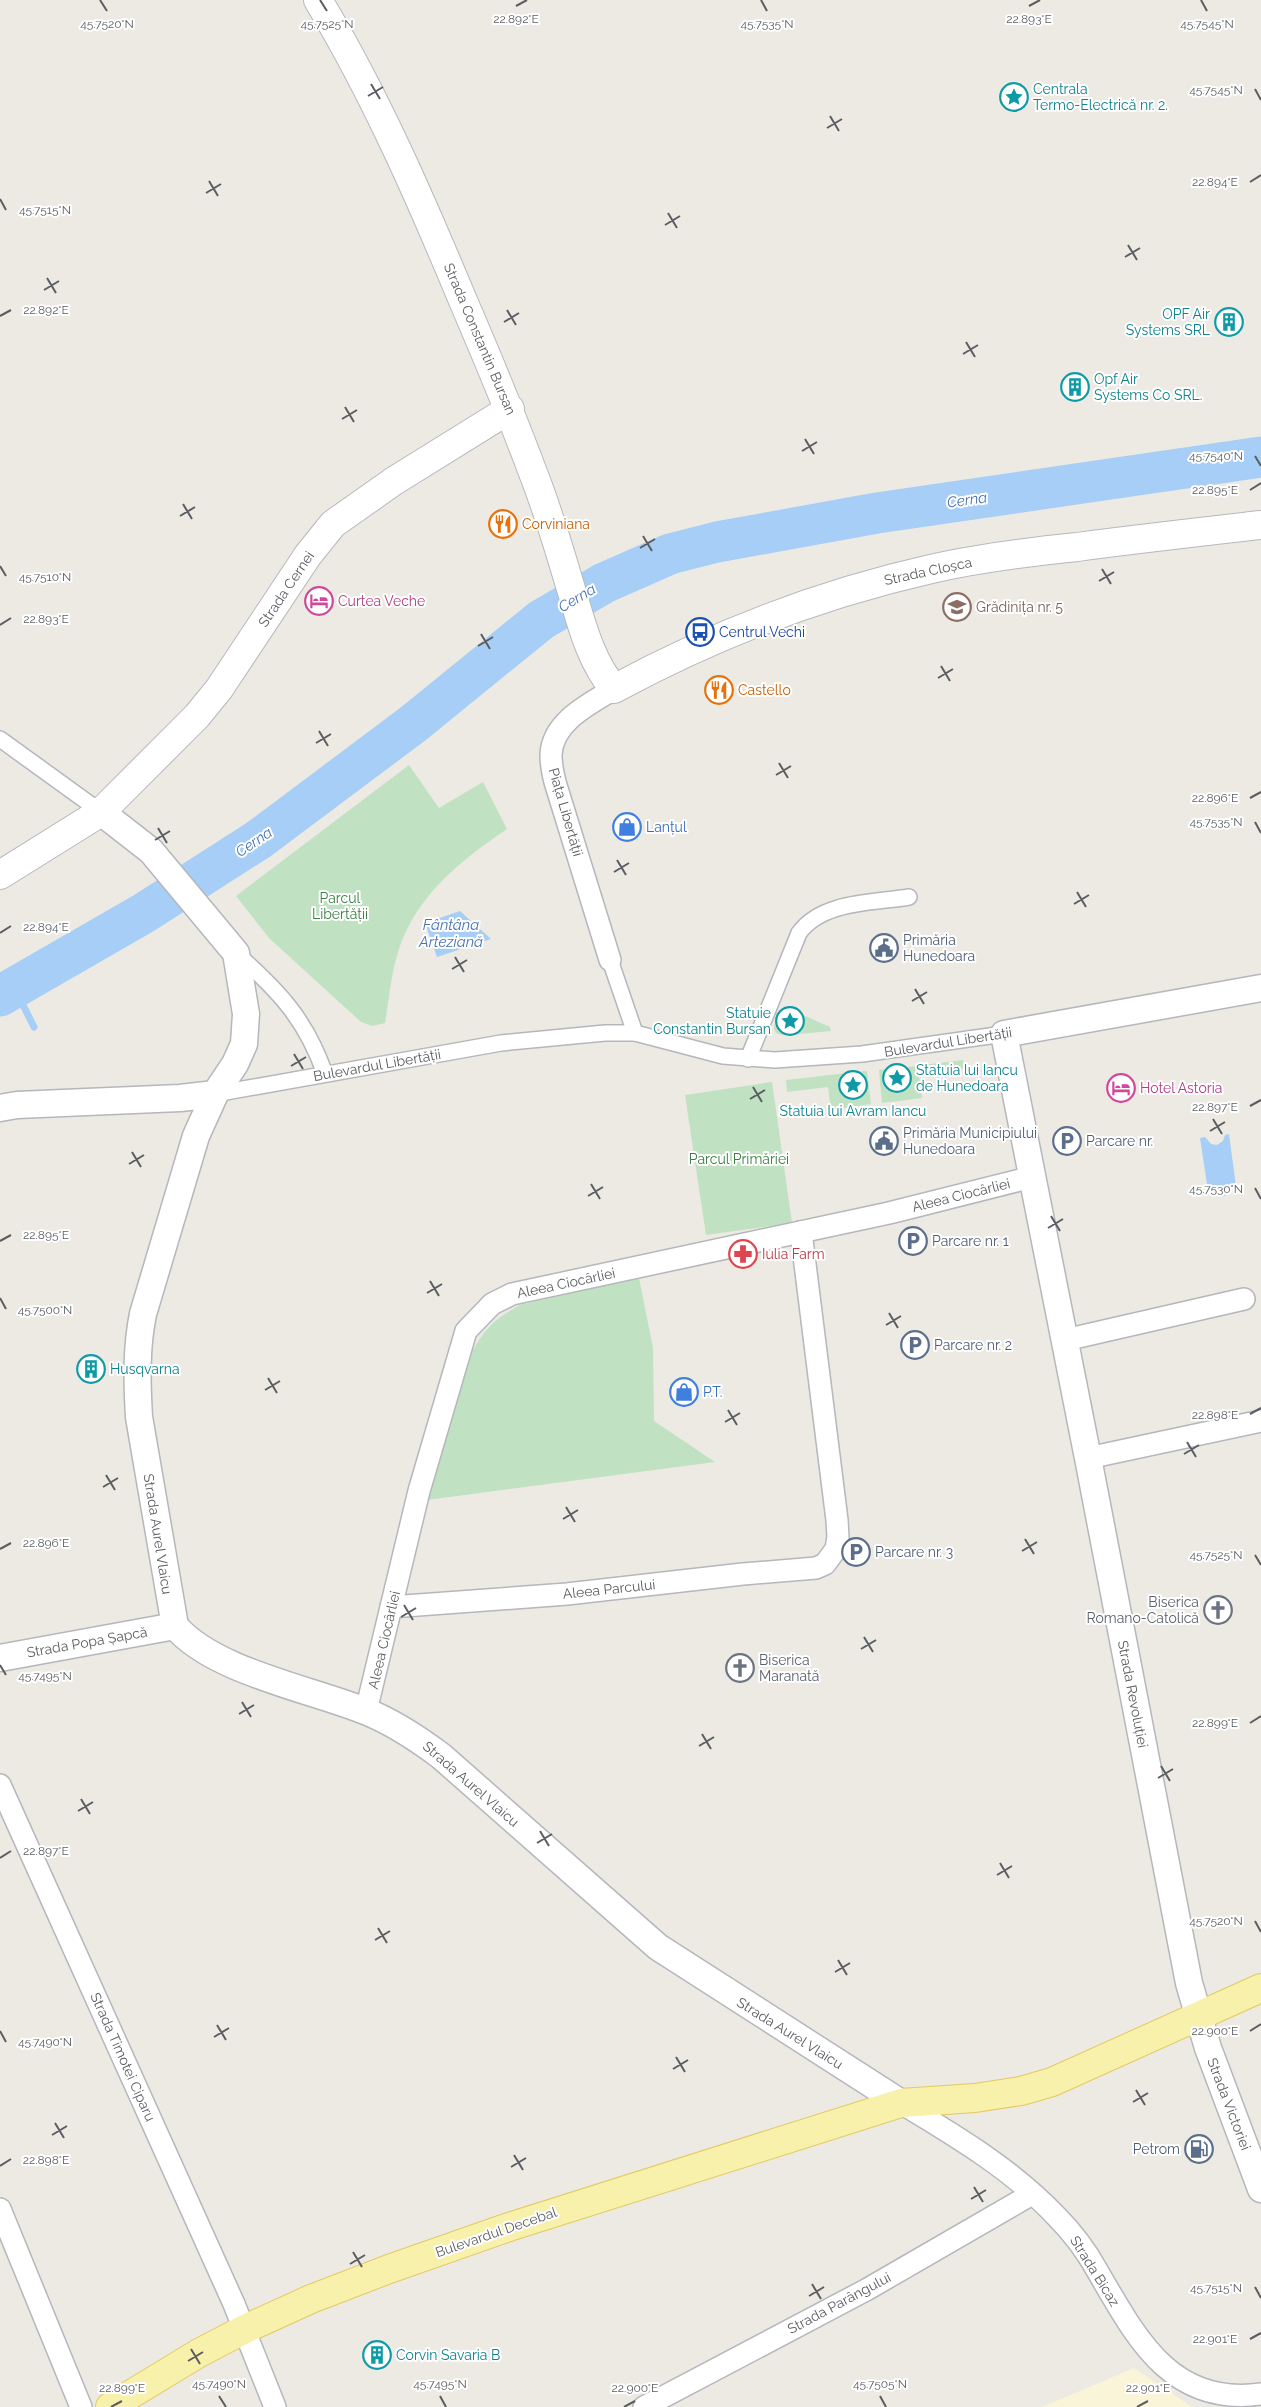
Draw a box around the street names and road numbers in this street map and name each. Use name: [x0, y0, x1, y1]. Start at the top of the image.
street label: Strada Constantin Bursan: [441, 261, 519, 417]
street label: Strada Cernei: [255, 548, 317, 630]
street label: Strada Cloșca: [883, 554, 973, 588]
street label: Piața Libertății: [546, 766, 586, 858]
street label: Bulevardul Libertății: [883, 1024, 1013, 1060]
street label: Bulevardul Libertății: [312, 1046, 442, 1084]
street label: Aleea Ciocârliei: [910, 1175, 1012, 1215]
street label: Aleea Ciocârliei: [515, 1265, 617, 1301]
street label: Strada Aurel Vlaicu: [141, 1472, 175, 1596]
street label: Aleea Parcului: [562, 1576, 656, 1602]
street label: Aleea Ciocârliei: [365, 1589, 403, 1691]
street label: Strada Popa Șapcă: [25, 1624, 149, 1660]
street label: Strada Revoluției: [1115, 1639, 1151, 1749]
street label: Strada Aurel Vlaicu: [420, 1738, 522, 1830]
street label: Strada Timotei Ciparu: [87, 1990, 159, 2124]
street label: Strada Aurel Vlaicu: [734, 1994, 846, 2072]
street label: Strada Victoriei: [1204, 2056, 1254, 2152]
street label: Bulevardul Decebal: [433, 2204, 559, 2260]
street label: Strada Bicaz: [1067, 2233, 1123, 2309]
street label: Strada Parângului: [785, 2269, 893, 2337]

